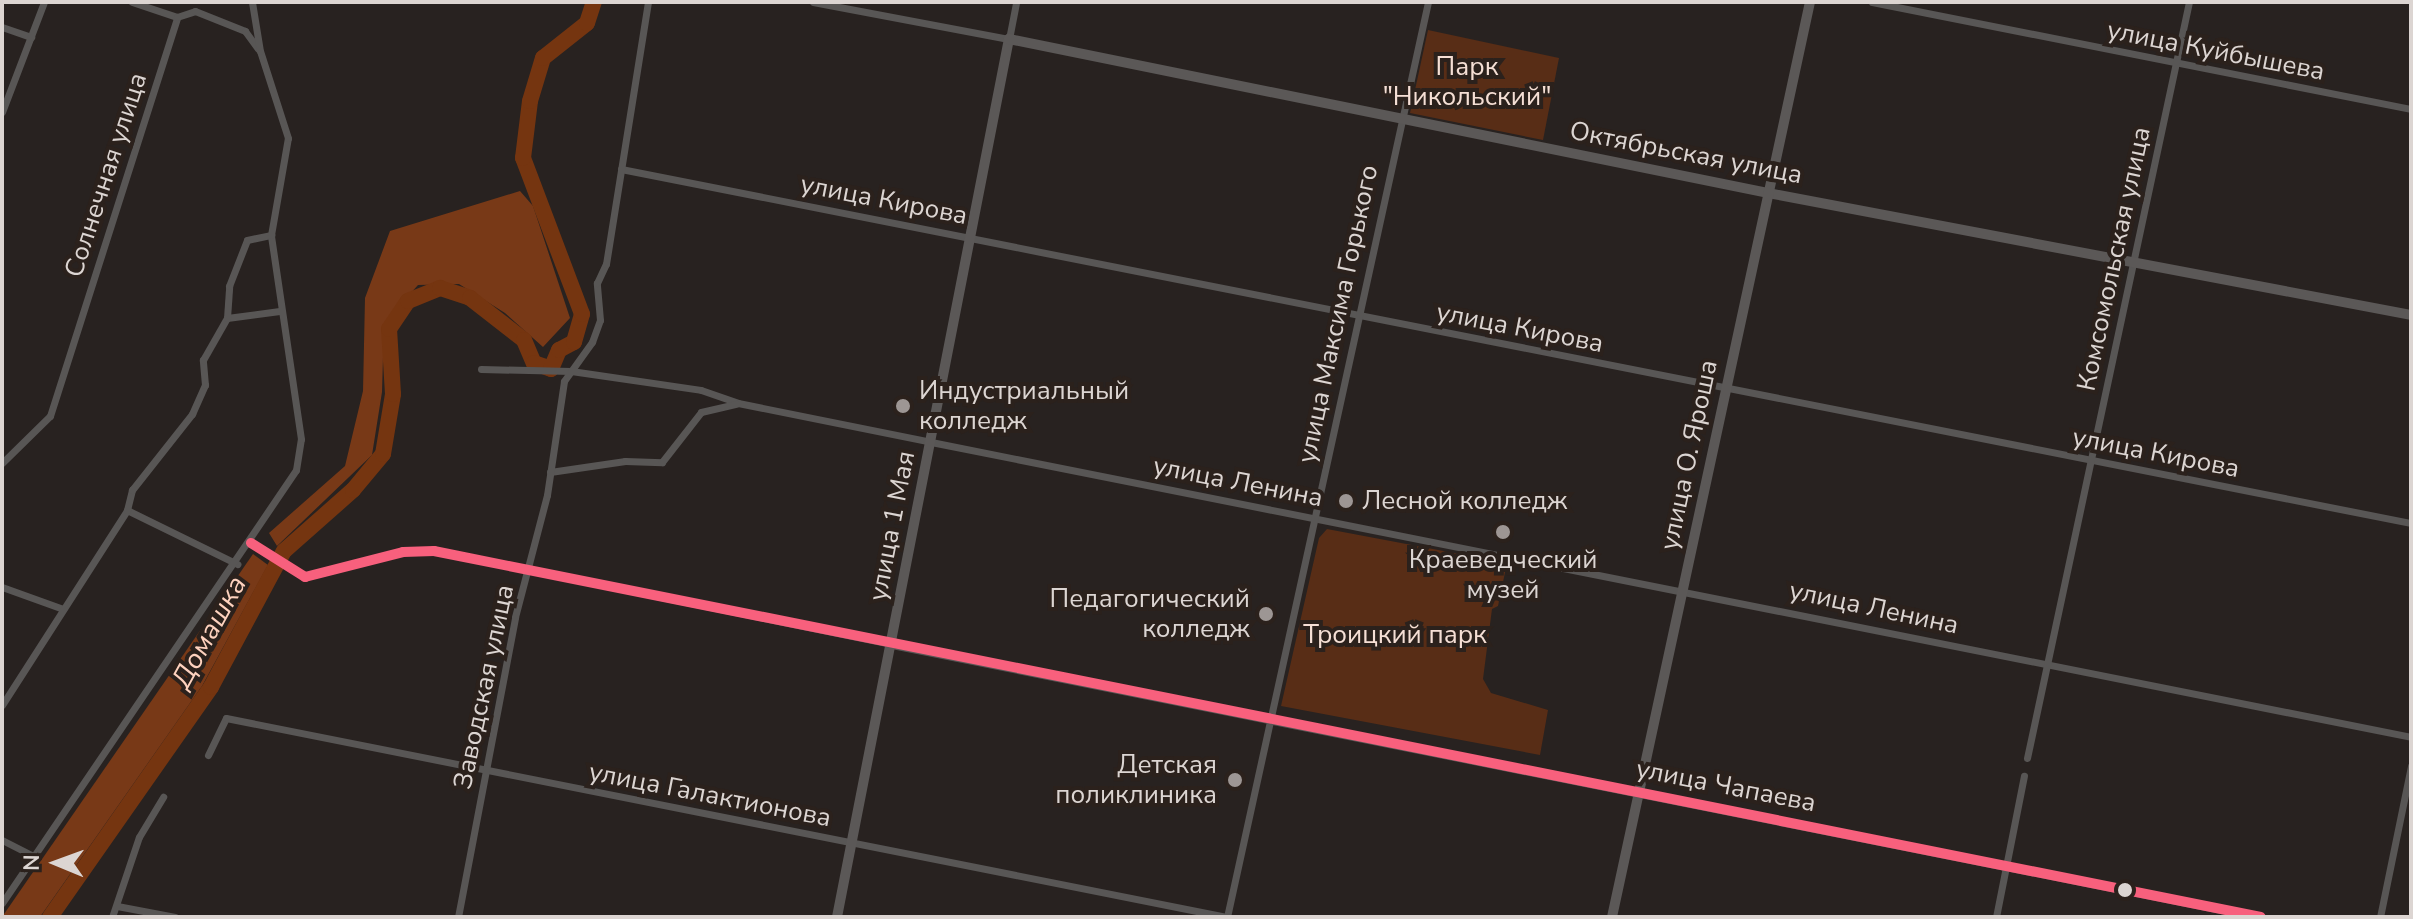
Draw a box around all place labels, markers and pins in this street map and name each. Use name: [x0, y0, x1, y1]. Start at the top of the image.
place label: Индустриальный колледж: [919, 375, 1129, 436]
marker: Индустриальный колледж: [894, 397, 912, 415]
place label: Лесной колледж: [1362, 485, 1567, 517]
marker: Лесной колледж: [1337, 492, 1355, 510]
marker: Краеведческий музей: [1494, 523, 1512, 541]
place label: Краеведческий музей: [1409, 544, 1597, 606]
place label: Педагогический колледж: [1050, 583, 1250, 644]
marker: Педагогический колледж: [1257, 605, 1275, 623]
place label: Детская поликлиника: [1055, 749, 1217, 810]
marker: Детская поликлиника: [1224, 769, 1246, 791]
unlabelled marker: [2117, 882, 2133, 898]

